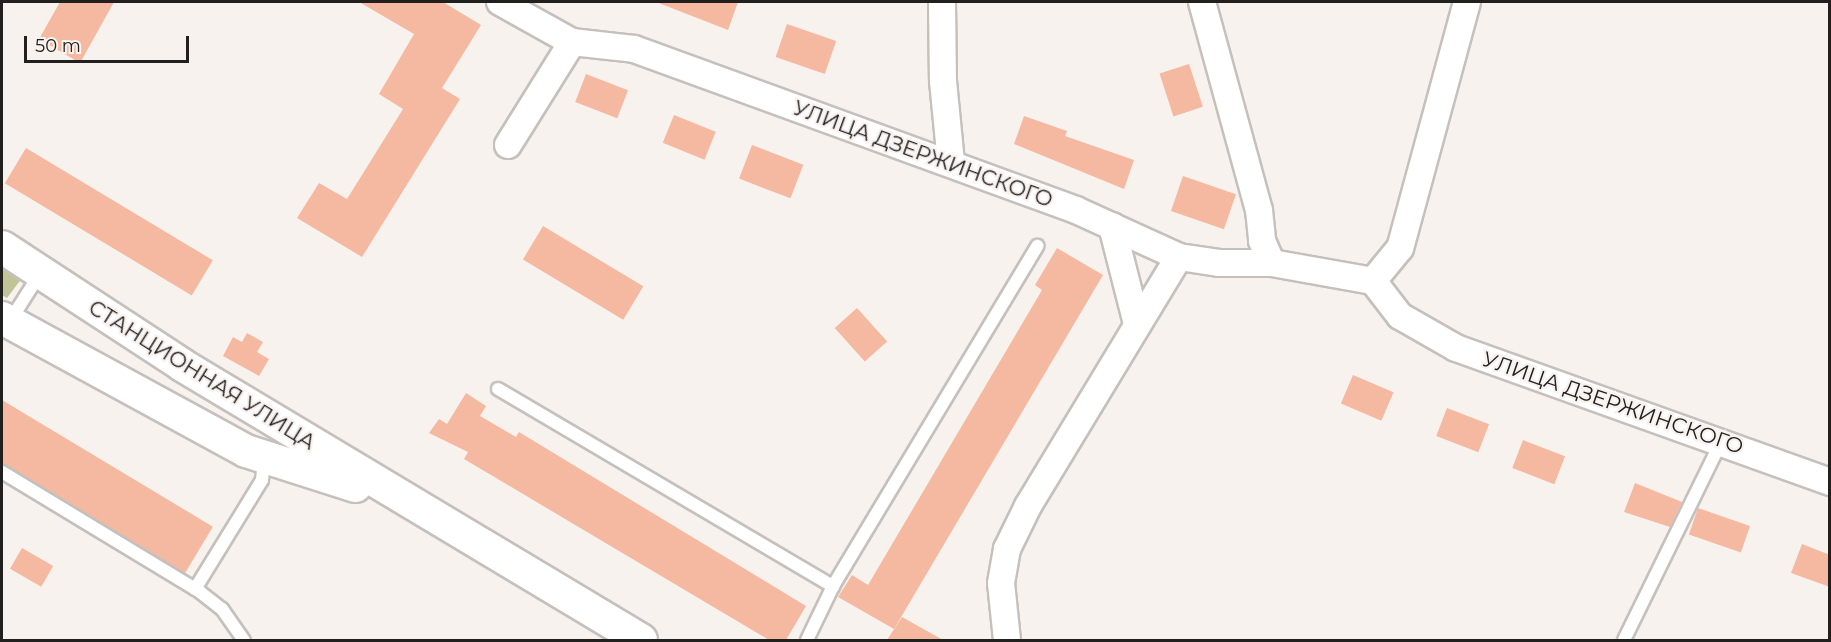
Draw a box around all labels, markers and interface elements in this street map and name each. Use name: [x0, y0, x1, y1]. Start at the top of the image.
scale bar: [27, 24, 192, 62]
text: 50 m: [35, 35, 81, 57]
street label: УЛИЦА ДЗЕРЖИНСКОГО: [790, 95, 1056, 213]
street label: СТАНЦИОННАЯ УЛИЦА: [84, 295, 320, 455]
street label: УЛИЦА ДЗЕРЖИНСКОГО: [1479, 346, 1747, 460]

